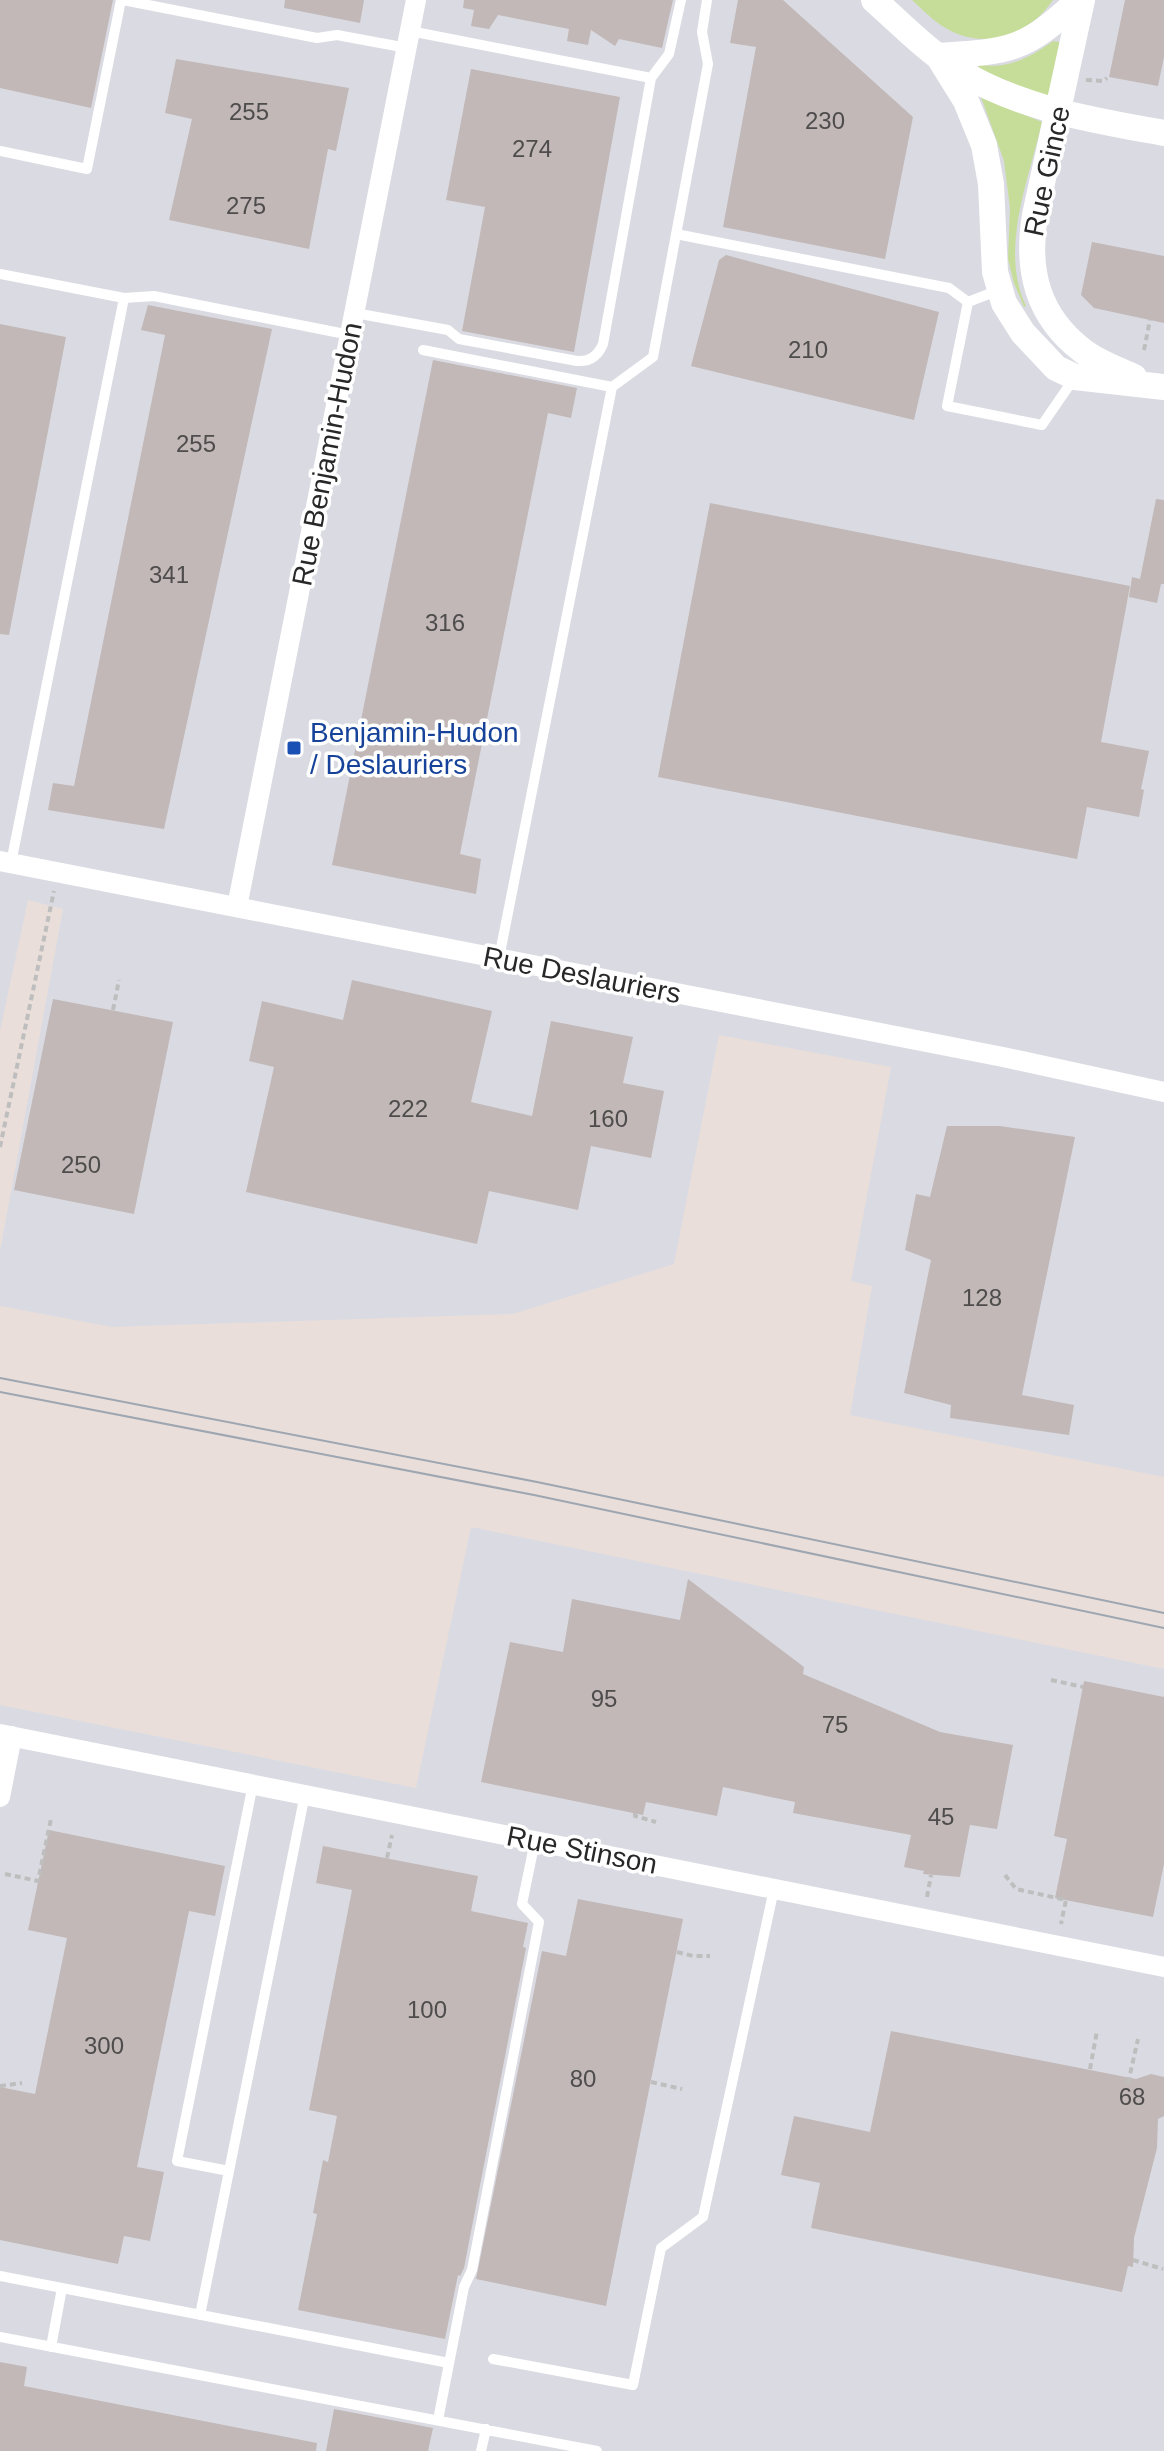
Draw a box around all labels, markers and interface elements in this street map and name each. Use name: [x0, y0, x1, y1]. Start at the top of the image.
house number: 255: [229, 98, 269, 125]
street label: Rue Gince: [1018, 103, 1076, 239]
house number: 230: [805, 107, 845, 134]
house number: 274: [512, 135, 552, 162]
house number: 275: [226, 192, 266, 219]
street label: Rue Benjamin-Hudon: [286, 320, 368, 588]
house number: 210: [788, 336, 828, 363]
house number: 255: [176, 430, 216, 457]
house number: 341: [149, 561, 189, 588]
house number: 316: [425, 609, 465, 636]
place label: Benjamin-Hudon / Deslauriers: [310, 717, 519, 780]
marker: Benjamin-Hudon / Deslauriers: [285, 739, 303, 757]
street label: Rue Deslauriers: [481, 941, 683, 1009]
house number: 222: [388, 1095, 428, 1122]
house number: 160: [588, 1105, 628, 1132]
house number: 250: [61, 1151, 101, 1178]
house number: 128: [962, 1284, 1002, 1311]
house number: 95: [591, 1685, 617, 1712]
house number: 75: [822, 1711, 848, 1738]
house number: 45: [928, 1803, 954, 1830]
street label: Rue Stinson: [504, 1820, 660, 1880]
house number: 100: [407, 1996, 447, 2023]
house number: 300: [84, 2032, 124, 2059]
house number: 80: [570, 2065, 596, 2092]
house number: 68: [1119, 2083, 1145, 2110]

